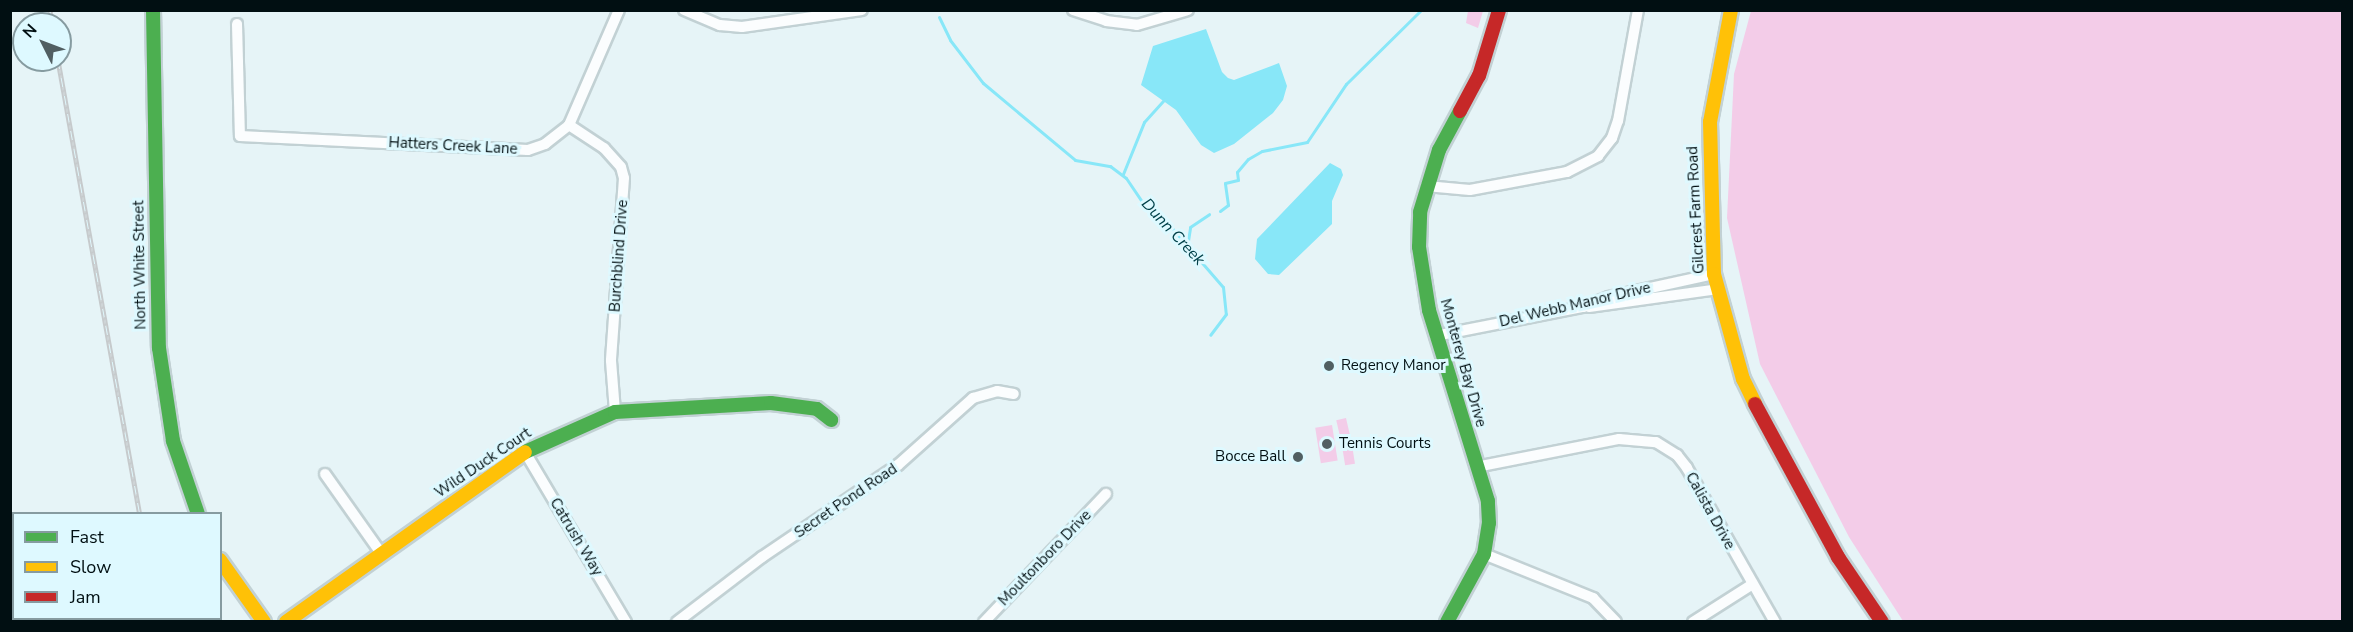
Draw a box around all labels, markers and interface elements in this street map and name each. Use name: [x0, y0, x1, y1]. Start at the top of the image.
north arrow: [12, 12, 72, 72]
text: N: [18, 19, 42, 43]
street label: Hatters Creek Lane: [388, 134, 518, 158]
street label: Gilcrest Farm Road: [1684, 146, 1708, 274]
water label: Dunn Creek: [1137, 195, 1209, 269]
street label: Burchblind Drive: [606, 199, 632, 313]
street label: North White Street: [130, 200, 150, 330]
street label: Del Webb Manor Drive: [1498, 279, 1652, 331]
street label: Monterey Bay Drive: [1436, 297, 1490, 429]
place label: Regency Manor: [1341, 357, 1446, 375]
marker: Regency Manor: [1322, 359, 1336, 373]
street label: Wild Duck Court: [431, 424, 535, 502]
place label: Tennis Courts: [1339, 435, 1431, 453]
marker: Tennis Courts: [1320, 437, 1334, 451]
place label: Bocce Ball: [1215, 448, 1286, 466]
marker: Bocce Ball: [1291, 450, 1305, 464]
street label: Secret Pond Road: [791, 460, 901, 542]
street label: Calista Drive: [1681, 469, 1739, 553]
street label: Catrush Way: [546, 495, 606, 579]
street label: Moultonboro Drive: [995, 506, 1095, 610]
legend: [12, 512, 222, 620]
text: Fast: [70, 525, 104, 549]
text: Slow: [70, 555, 111, 579]
text: Jam: [70, 585, 101, 609]

